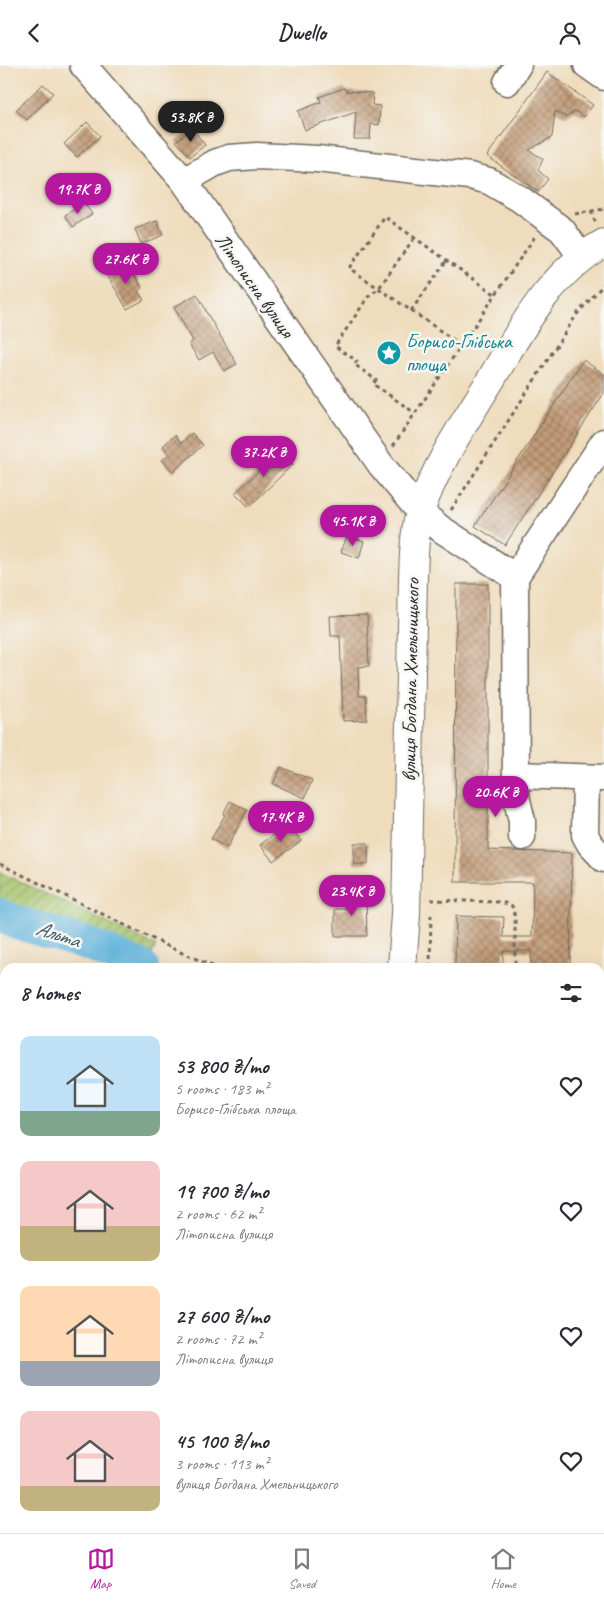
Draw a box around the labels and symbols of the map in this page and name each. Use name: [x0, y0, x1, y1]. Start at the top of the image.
pin: 53.8K ₴: [145, 101, 237, 143]
pin: 19.7K ₴: [32, 173, 124, 215]
street label: Літописна вулиця: [209, 228, 301, 344]
pin: 27.6K ₴: [80, 243, 172, 285]
place label: Борисо-Глібська площа: [406, 329, 513, 377]
place icon: Борисо-Глібська площа: [376, 340, 402, 366]
pin: 37.2K ₴: [218, 435, 310, 478]
pin: 45.1K ₴: [307, 505, 399, 547]
street label: вулиця Богдана Хмельницького: [396, 577, 425, 782]
pin: 20.6K ₴: [450, 775, 542, 818]
pin: 17.4K ₴: [235, 801, 327, 843]
pin: 23.4K ₴: [306, 875, 398, 917]
water label: Альта: [33, 915, 85, 954]

